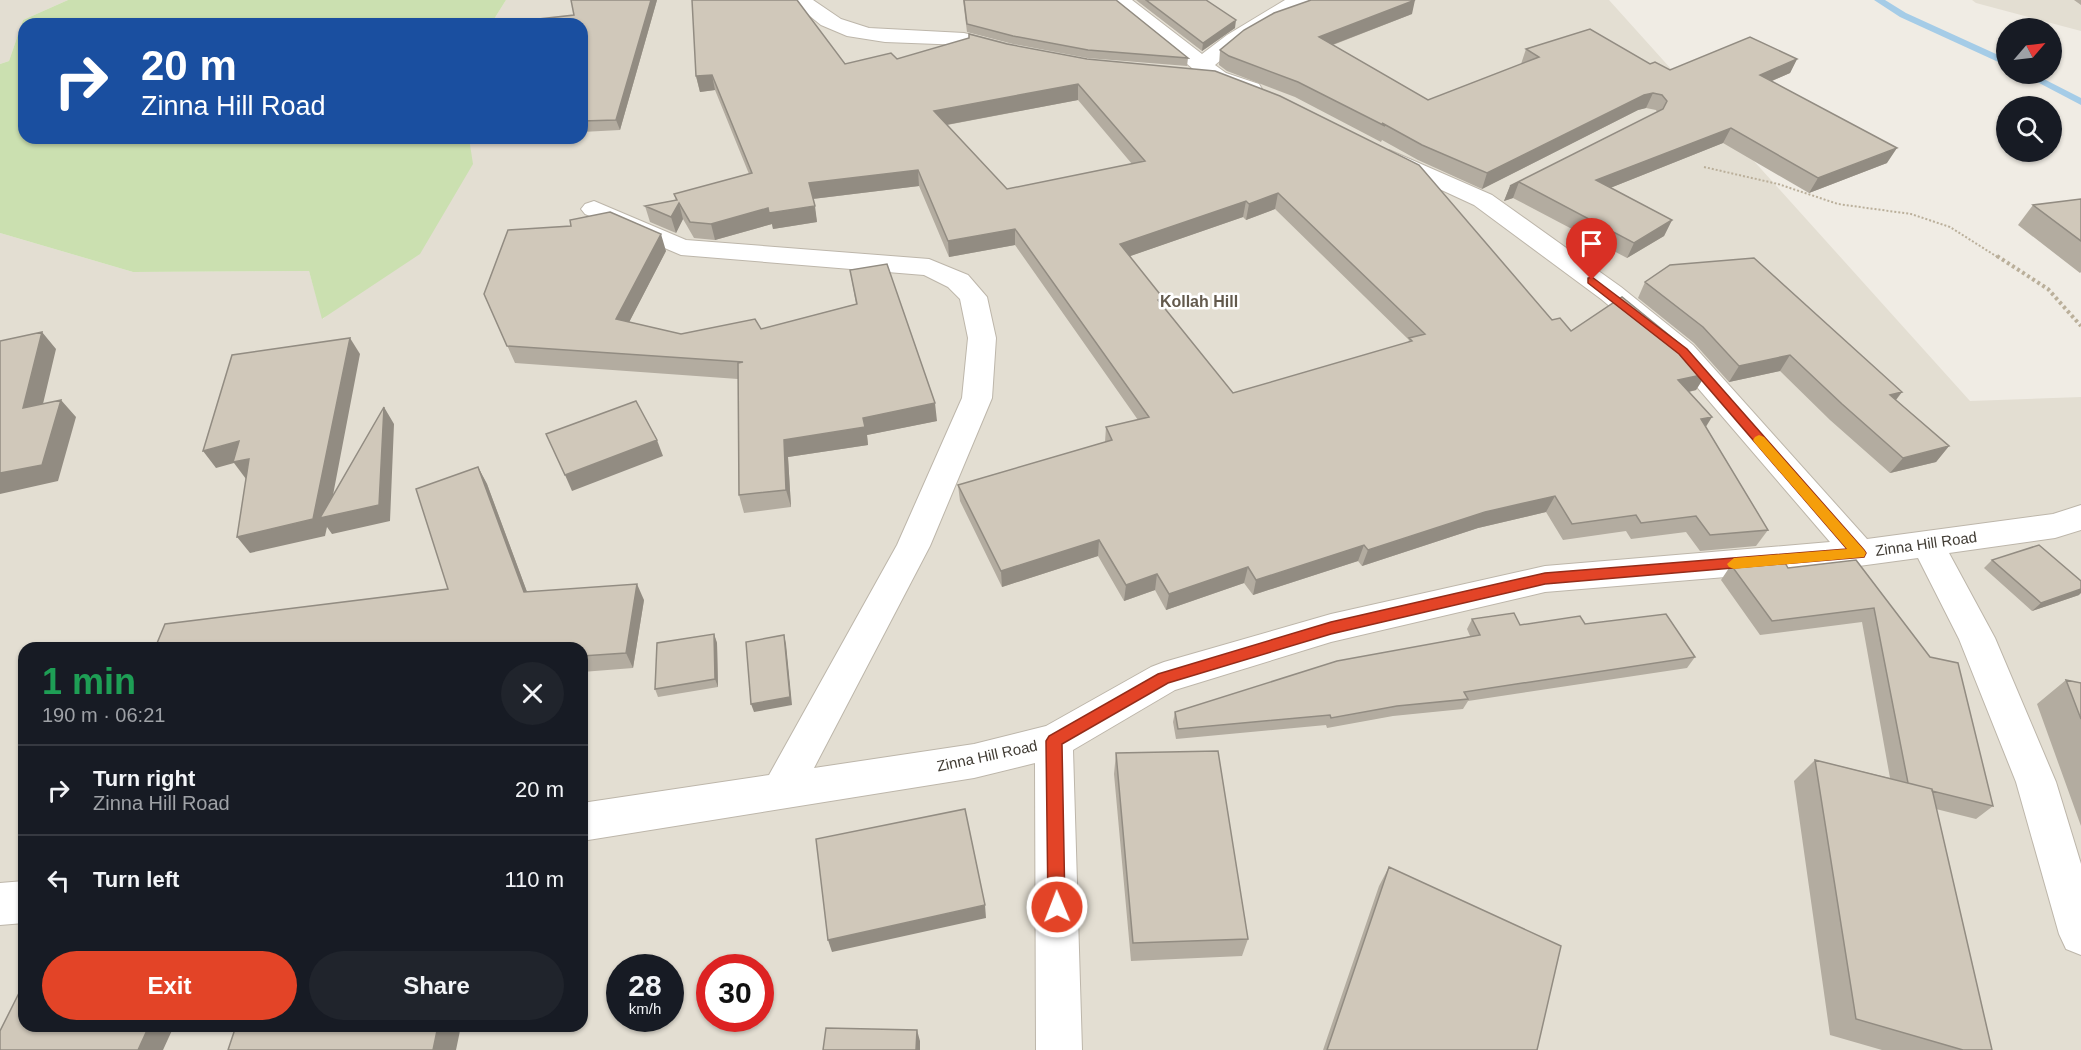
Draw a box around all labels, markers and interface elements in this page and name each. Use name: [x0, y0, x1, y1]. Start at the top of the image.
north arrow: [1996, 18, 2062, 84]
map controls: [1996, 18, 2062, 162]
icon: right: [42, 42, 120, 120]
text: 20 m: [141, 42, 237, 89]
text: Zinna Hill Road: [141, 91, 326, 121]
button: search: [1996, 96, 2062, 162]
pin: [1566, 218, 1617, 280]
icon: arrive: [1575, 227, 1608, 260]
district label: Kollah Hill: [1160, 293, 1238, 310]
street label: Zinna Hill Road: [1874, 528, 1978, 559]
text: 1 min: [42, 661, 136, 702]
button: close: [501, 662, 564, 725]
text: 190 m · 06:21: [42, 704, 165, 726]
street label: Zinna Hill Road: [935, 737, 1039, 774]
text: Turn right: [93, 766, 195, 791]
icon: right: [42, 774, 75, 807]
text: 20 m: [515, 777, 564, 802]
text: Zinna Hill Road: [93, 792, 230, 814]
icon: left: [42, 864, 75, 897]
text: Turn left: [93, 867, 179, 892]
text: 110 m: [504, 867, 564, 892]
position arrow: [1025, 875, 1089, 939]
button: Exit: [42, 951, 297, 1020]
button: Share: [309, 951, 564, 1020]
speed limit sign: 30: [696, 954, 774, 1032]
text: 28: [628, 969, 662, 1002]
text: km/h: [629, 1000, 661, 1017]

